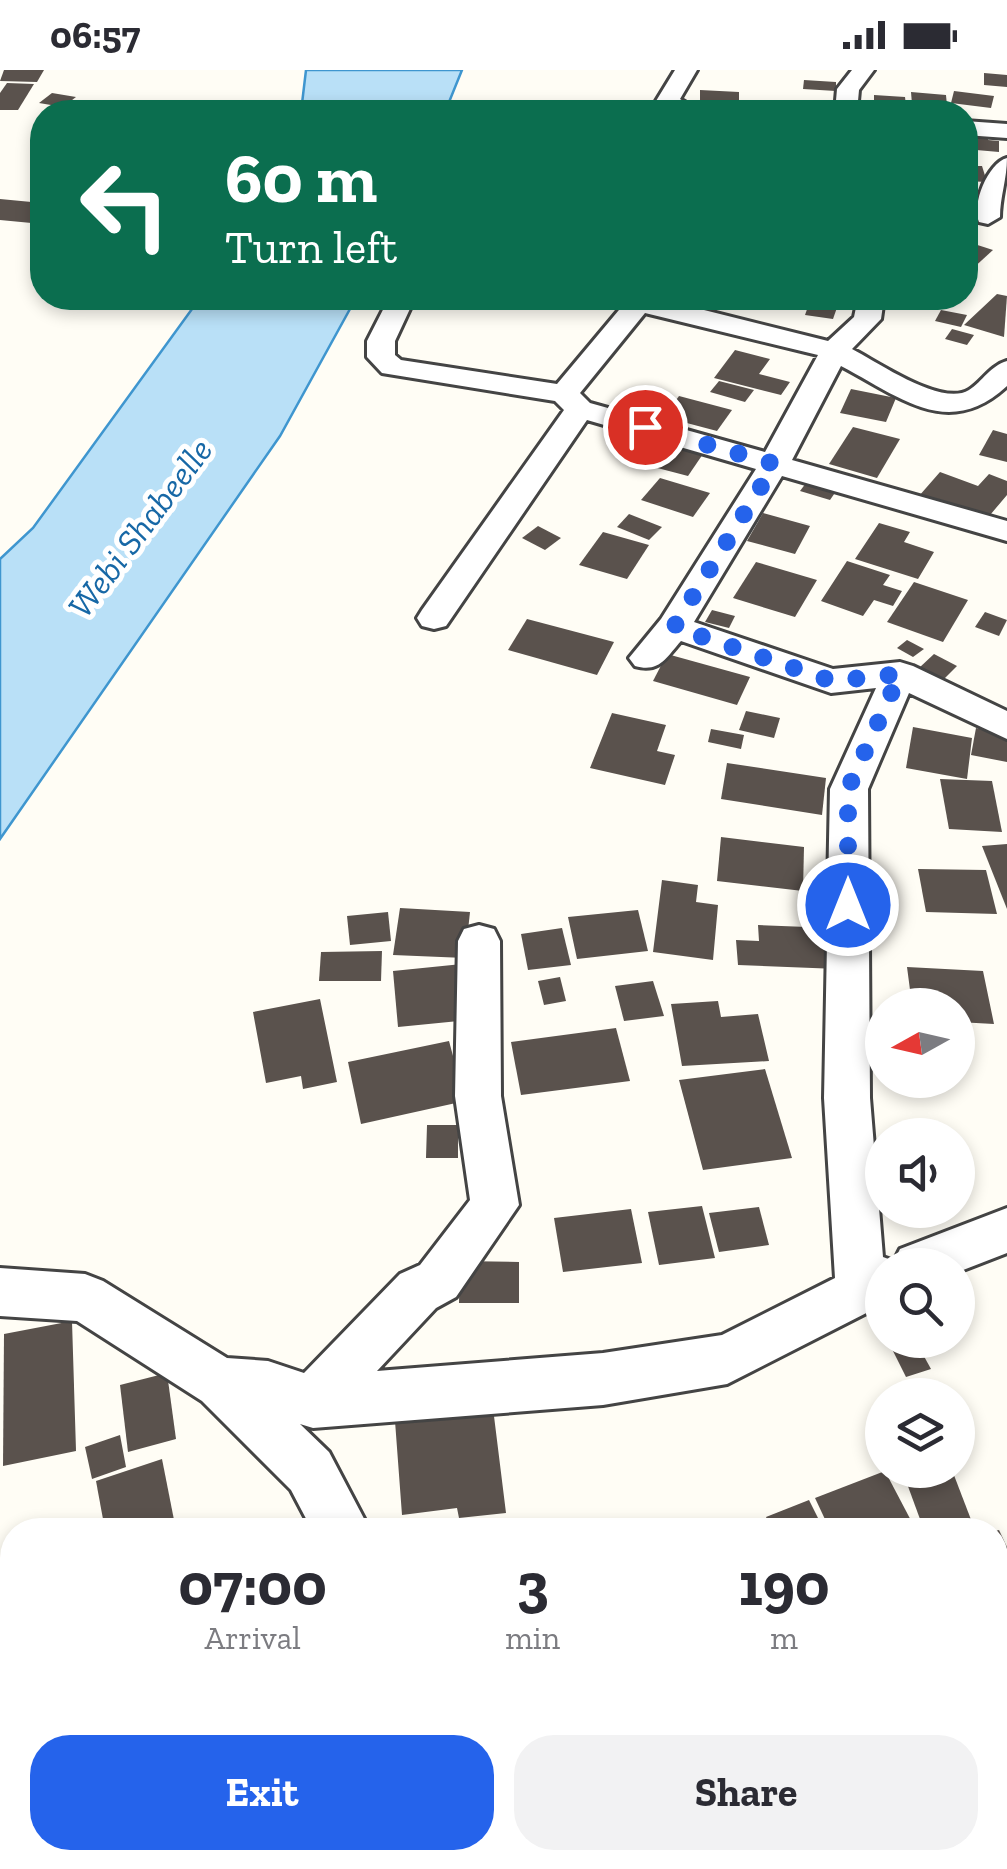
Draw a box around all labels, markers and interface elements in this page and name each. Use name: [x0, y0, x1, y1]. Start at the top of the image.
text: 06:57: [50, 12, 140, 58]
text: 60 m: [225, 136, 377, 220]
icon: left: [60, 140, 190, 270]
text: Turn left: [225, 221, 397, 275]
pin: [603, 385, 688, 470]
icon: arrive: [618, 400, 673, 455]
water label: Webi Shabeelle: [59, 430, 221, 626]
position arrow: [796, 853, 900, 957]
north arrow: [865, 988, 975, 1098]
map controls: [865, 988, 975, 1488]
button: sound: [865, 1118, 975, 1228]
button: search: [865, 1248, 975, 1358]
button: layers: [865, 1378, 975, 1488]
text: 07:00: [178, 1548, 327, 1620]
text: 3: [517, 1548, 549, 1620]
text: 190: [739, 1548, 830, 1620]
text: Arrival: [204, 1619, 301, 1657]
text: min: [505, 1619, 560, 1657]
text: m: [770, 1619, 798, 1657]
button: Exit: [30, 1735, 494, 1850]
button: Share: [514, 1735, 978, 1850]

